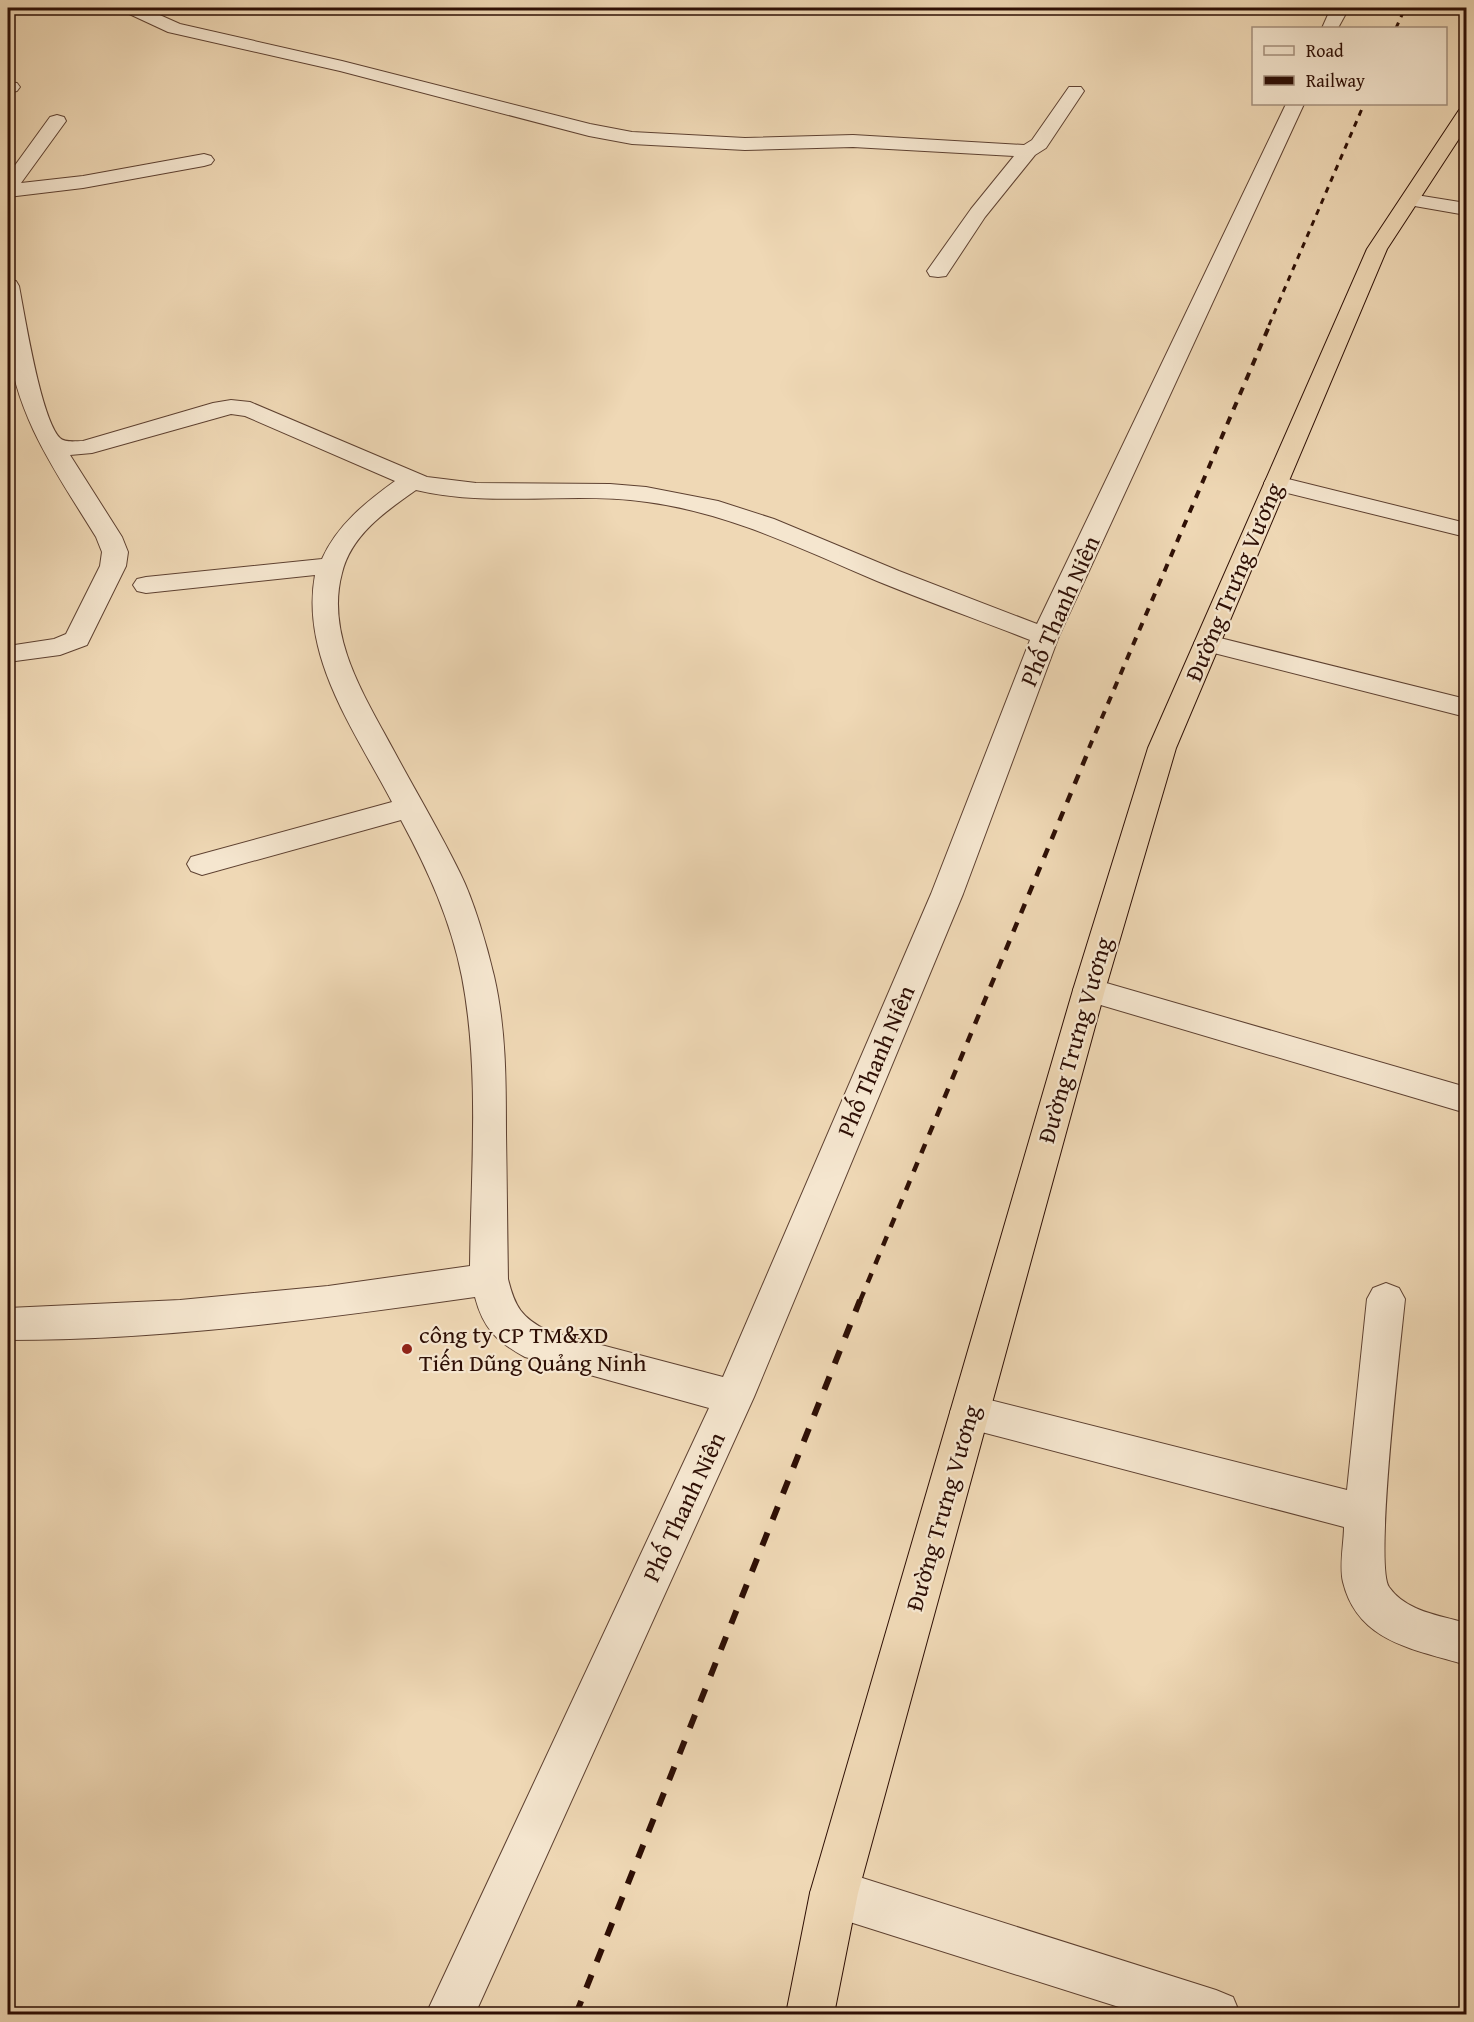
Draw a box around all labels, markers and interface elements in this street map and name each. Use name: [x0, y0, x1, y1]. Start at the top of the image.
legend: [1252, 27, 1447, 105]
text: Road: [1306, 37, 1344, 64]
text: Railway: [1306, 67, 1365, 94]
street label: Đường Trưng Vương: [1176, 477, 1291, 687]
street label: Phố Thanh Niên: [1011, 529, 1109, 692]
street label: Đường Trưng Vương: [1028, 933, 1121, 1147]
street label: Phố Thanh Niên: [828, 979, 923, 1142]
place label: công ty CP TM&XD Tiến Dũng Quảng Ninh: [419, 1317, 647, 1380]
marker: công ty CP TM&XD Tiến Dũng Quảng Ninh: [400, 1342, 414, 1356]
street label: Đường Trưng Vương: [896, 1401, 989, 1615]
street label: Phố Thanh Niên: [634, 1426, 734, 1587]

